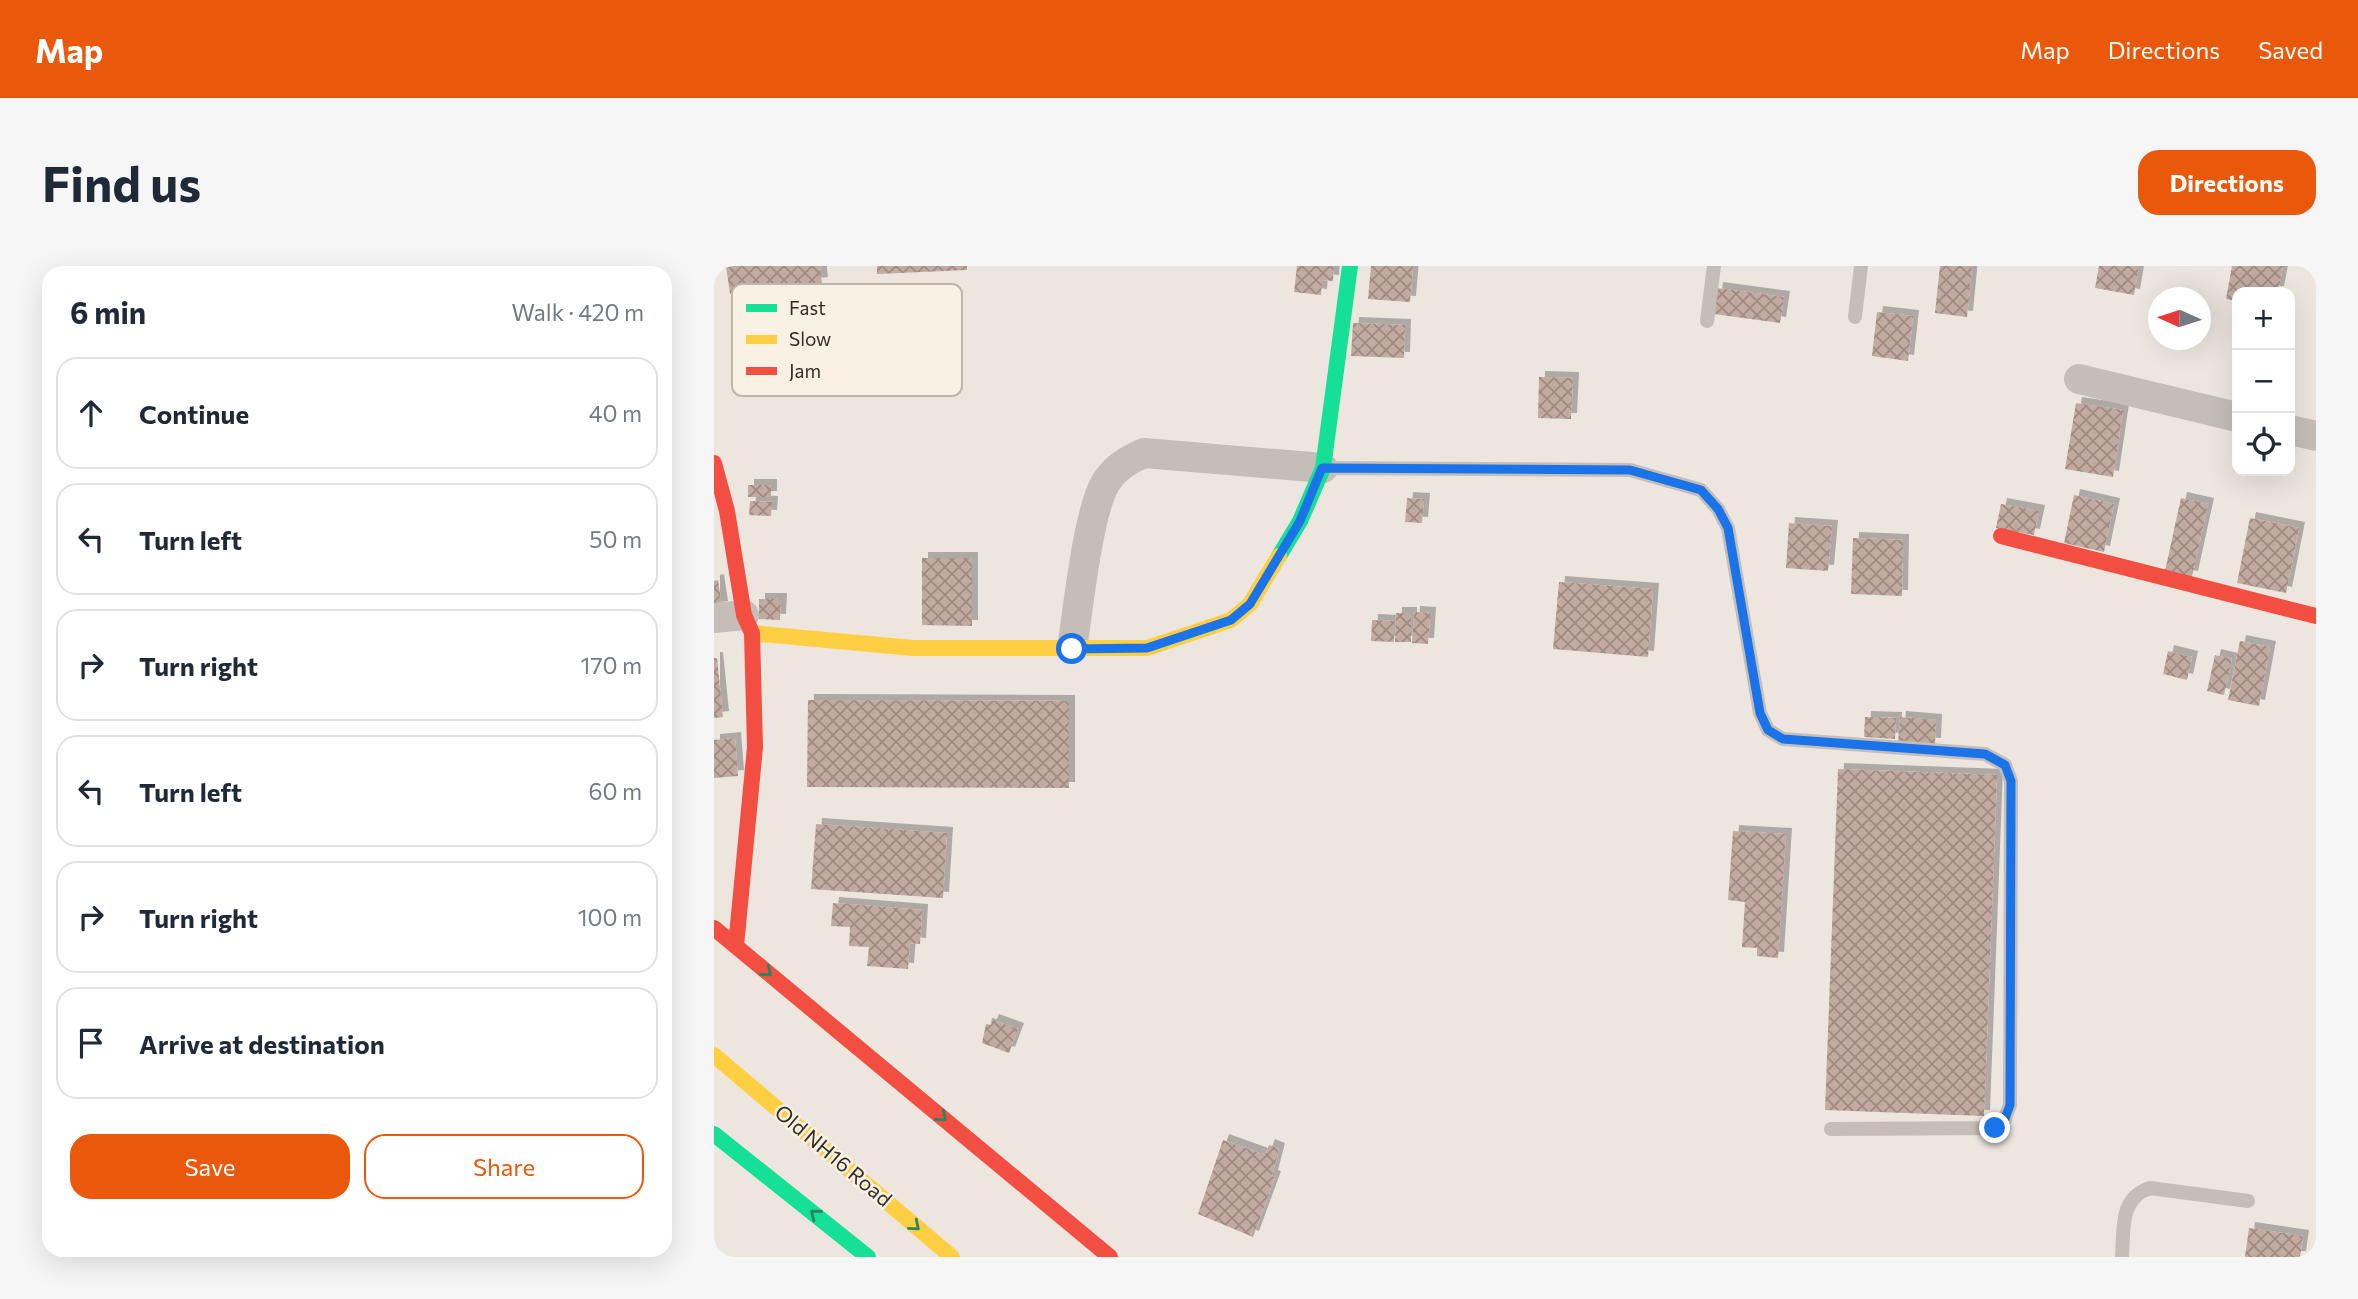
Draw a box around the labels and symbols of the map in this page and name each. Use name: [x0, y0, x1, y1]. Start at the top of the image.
legend: [732, 284, 962, 396]
north arrow: [2148, 287, 2211, 350]
text: Fast: [789, 296, 826, 319]
text: Slow: [789, 327, 831, 350]
text: Jam: [789, 359, 821, 382]
route start: [1056, 633, 1087, 664]
one-way arrow: [759, 963, 771, 976]
street label: Old NH16 Road: [770, 1099, 898, 1211]
one-way arrow: [933, 1109, 946, 1121]
route end: [1979, 1112, 2010, 1143]
one-way arrow: [811, 1210, 823, 1223]
one-way arrow: [907, 1218, 920, 1230]

